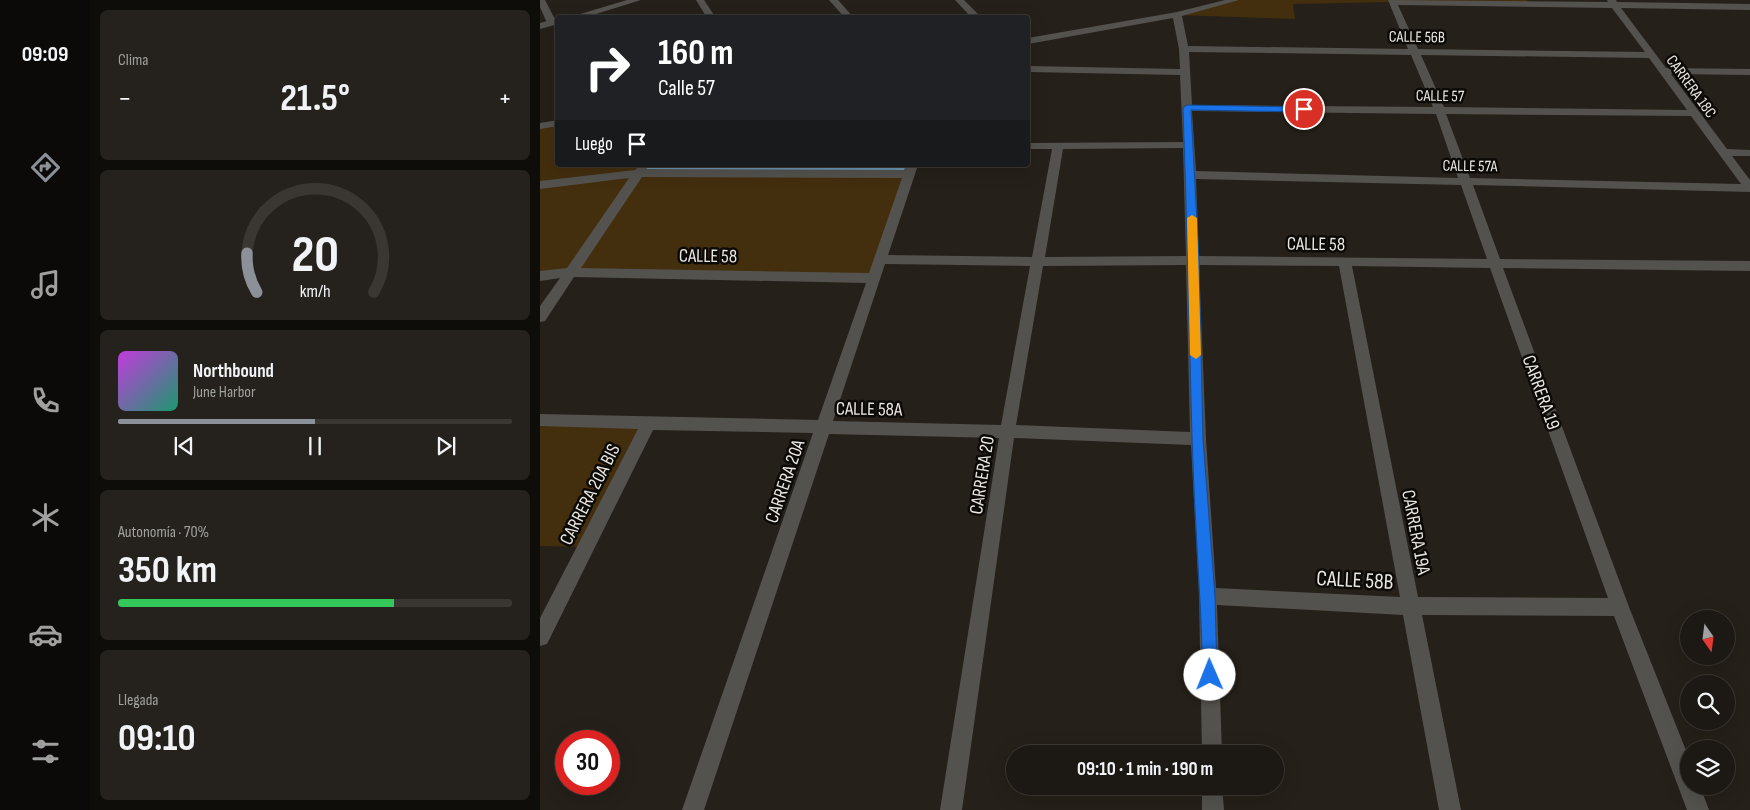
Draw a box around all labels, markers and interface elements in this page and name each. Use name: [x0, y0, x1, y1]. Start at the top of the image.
street label: CALLE 56B: [1389, 28, 1445, 47]
text: 160 m: [658, 32, 734, 75]
icon: right: [575, 35, 640, 100]
text: 09:09: [22, 41, 68, 68]
text: Clima: [118, 51, 148, 70]
street label: CARRERA 18C: [1662, 52, 1720, 122]
text: Calle 57: [658, 75, 715, 102]
text: 21.5°: [280, 76, 350, 121]
text: −: [118, 82, 132, 115]
text: +: [498, 82, 512, 115]
street label: CALLE 57: [1416, 87, 1465, 106]
pin: [1283, 88, 1325, 130]
icon: arrive: [1290, 95, 1318, 123]
icon: arrive: [623, 130, 651, 158]
text: Luego: [575, 133, 613, 156]
icon: directions: [28, 150, 63, 185]
street label: CALLE 57A: [1442, 157, 1498, 176]
text: 20: [291, 224, 339, 287]
street label: CALLE 58: [1287, 232, 1345, 257]
street label: CALLE 58: [679, 244, 737, 269]
icon: music: [28, 267, 63, 302]
text: km/h: [300, 281, 330, 302]
street label: CARRERA 19: [1517, 352, 1565, 433]
text: Northbound: [193, 360, 274, 383]
icon: phone: [28, 383, 63, 418]
text: June Harbor: [193, 383, 256, 402]
street label: CALLE 58A: [836, 397, 903, 422]
icon: previous: [170, 432, 198, 460]
icon: pause: [301, 432, 329, 460]
icon: next: [432, 432, 460, 460]
street label: CARRERA 20: [965, 434, 1000, 516]
street label: CARRERA 20A: [760, 436, 811, 526]
street label: CARRERA 20A BIS: [555, 440, 626, 549]
street label: CARRERA 19A: [1396, 488, 1435, 577]
icon: climate: [28, 500, 63, 535]
text: Autonomía · 70%: [118, 523, 209, 542]
text: 350 km: [118, 548, 217, 593]
street label: CALLE 58B: [1316, 565, 1394, 596]
north arrow: [1680, 610, 1735, 665]
map controls: [1680, 610, 1735, 795]
icon: car: [28, 617, 63, 652]
position arrow: [1183, 648, 1235, 700]
button: search: [1680, 675, 1735, 730]
text: Llegada: [118, 691, 159, 710]
text: 09:10: [118, 716, 196, 761]
speed limit sign: 30: [555, 730, 620, 795]
icon: filters: [28, 734, 63, 769]
button: layers: [1680, 740, 1735, 795]
text: 09:10 · 1 min · 190 m: [1077, 758, 1213, 781]

